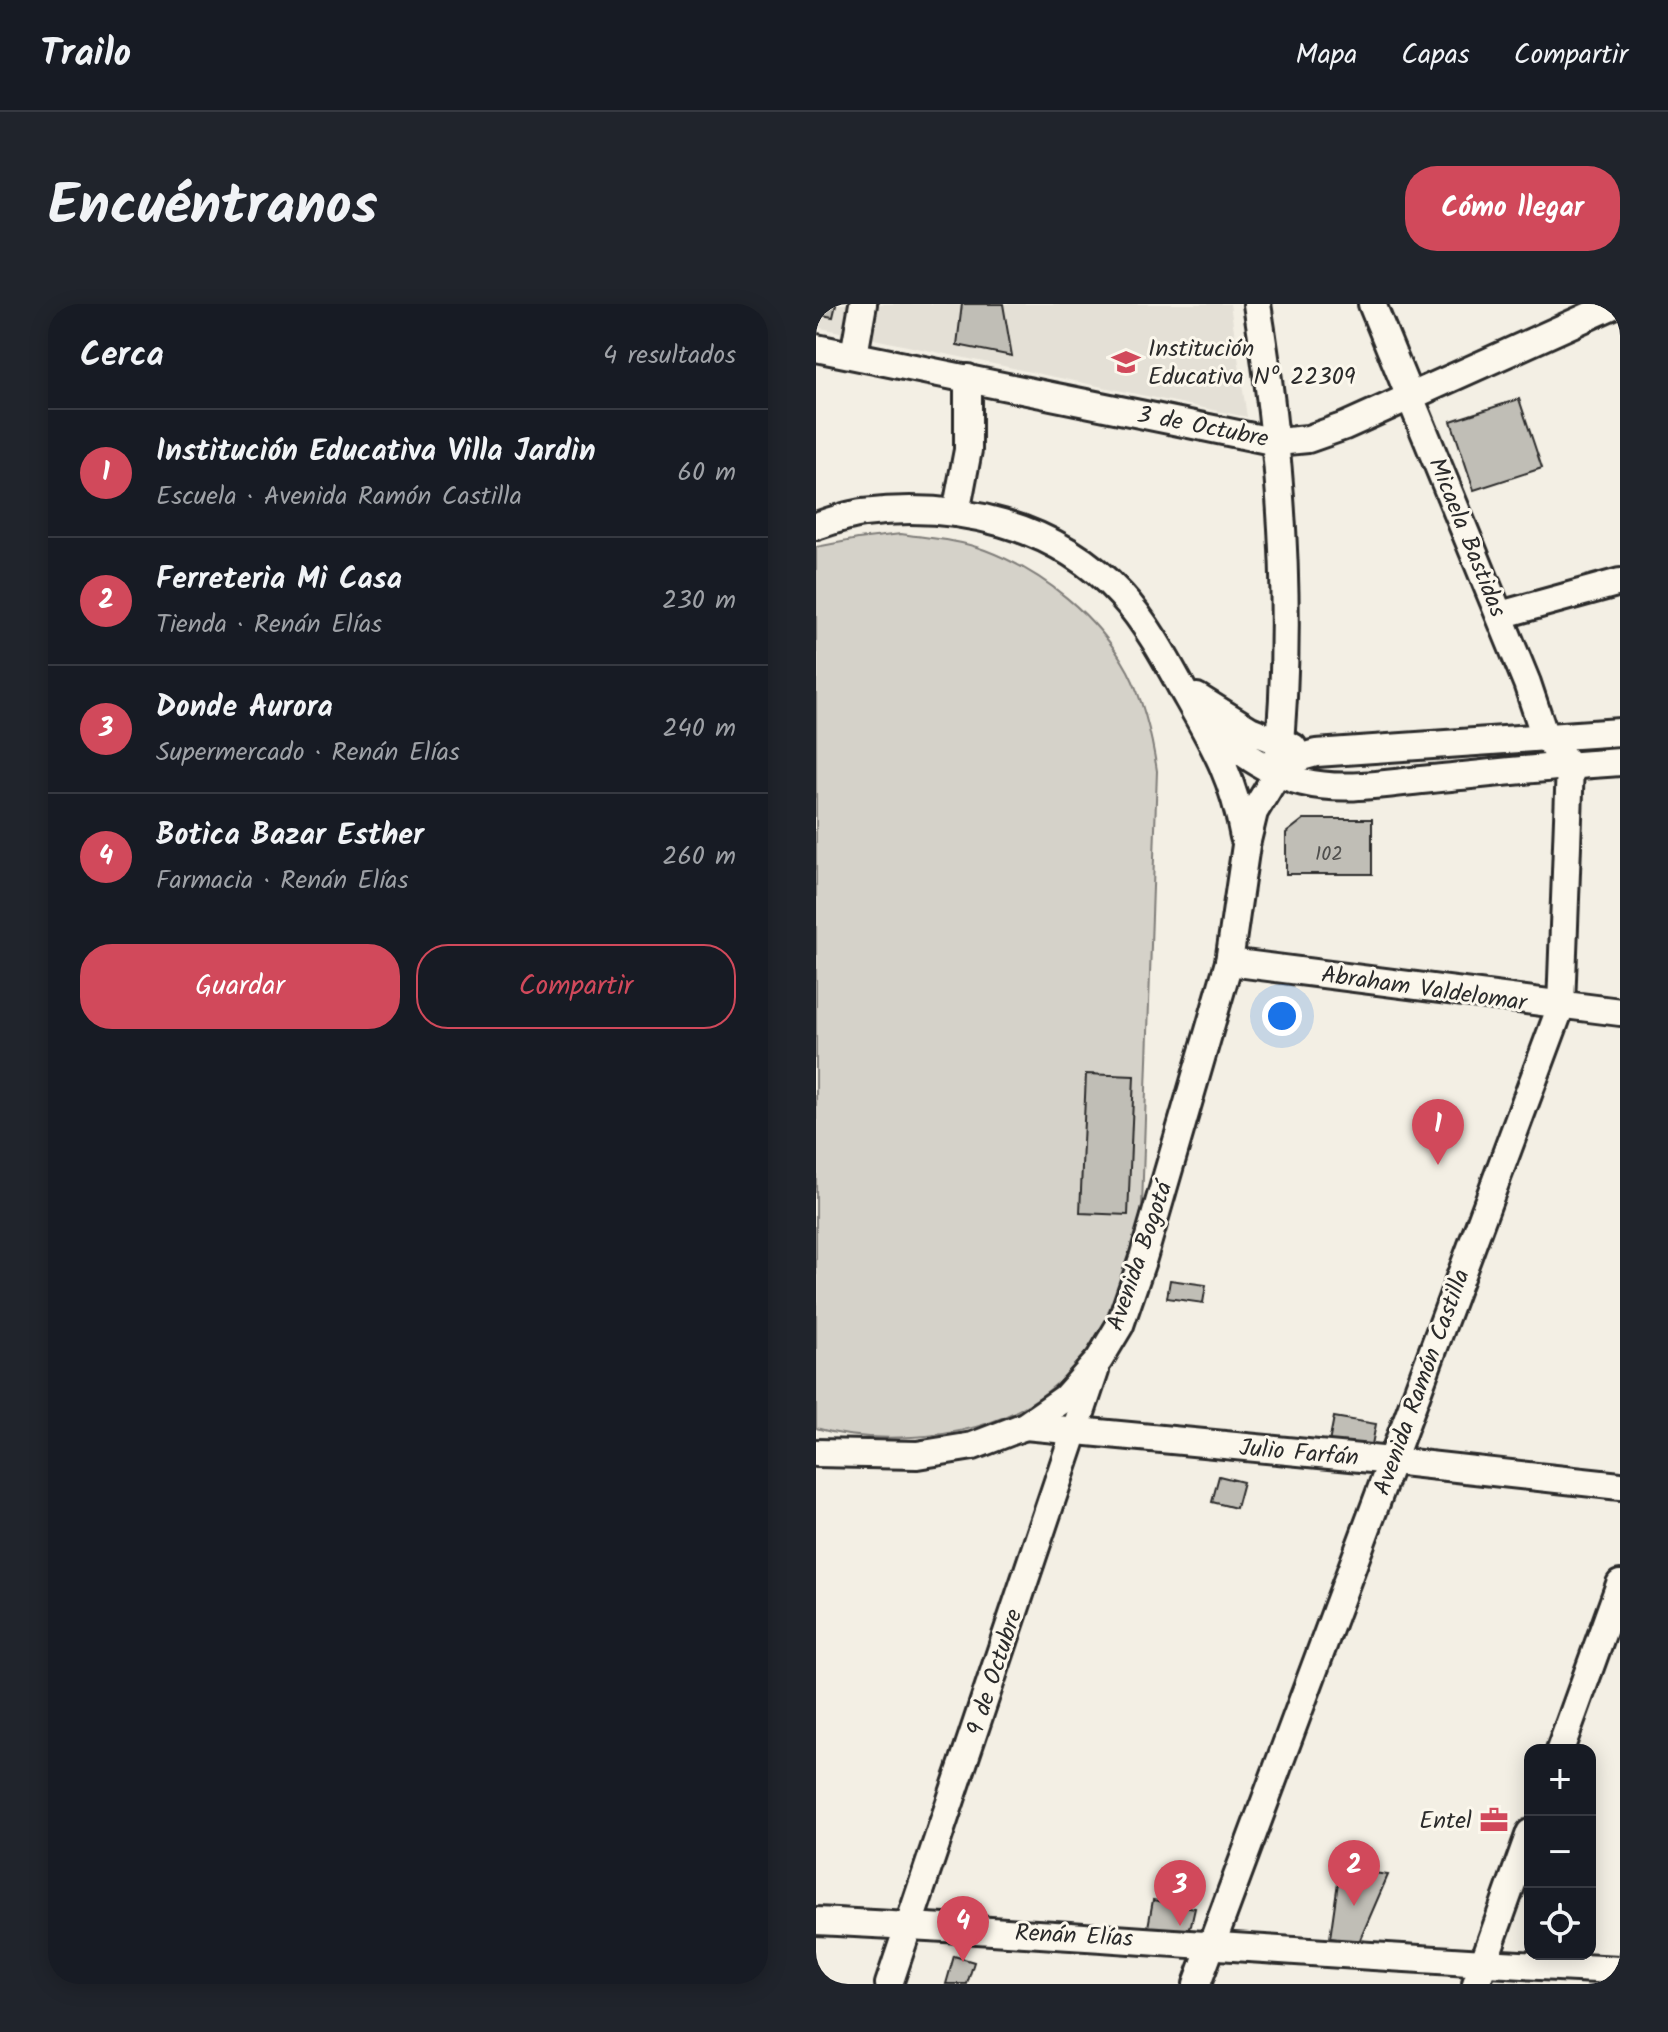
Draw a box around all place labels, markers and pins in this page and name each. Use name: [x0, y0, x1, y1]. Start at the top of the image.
place label: Institución Educativa Nº 22309: [1148, 330, 1356, 397]
school or university icon: Institución Educativa Nº 22309: [1111, 347, 1141, 377]
pin: 1: [1412, 1099, 1464, 1165]
place label: Entel: [1419, 1802, 1472, 1841]
office icon: Entel: [1479, 1805, 1509, 1835]
pin: 2: [1328, 1840, 1380, 1906]
pin: 3: [1154, 1860, 1206, 1926]
pin: 4: [937, 1896, 989, 1962]

